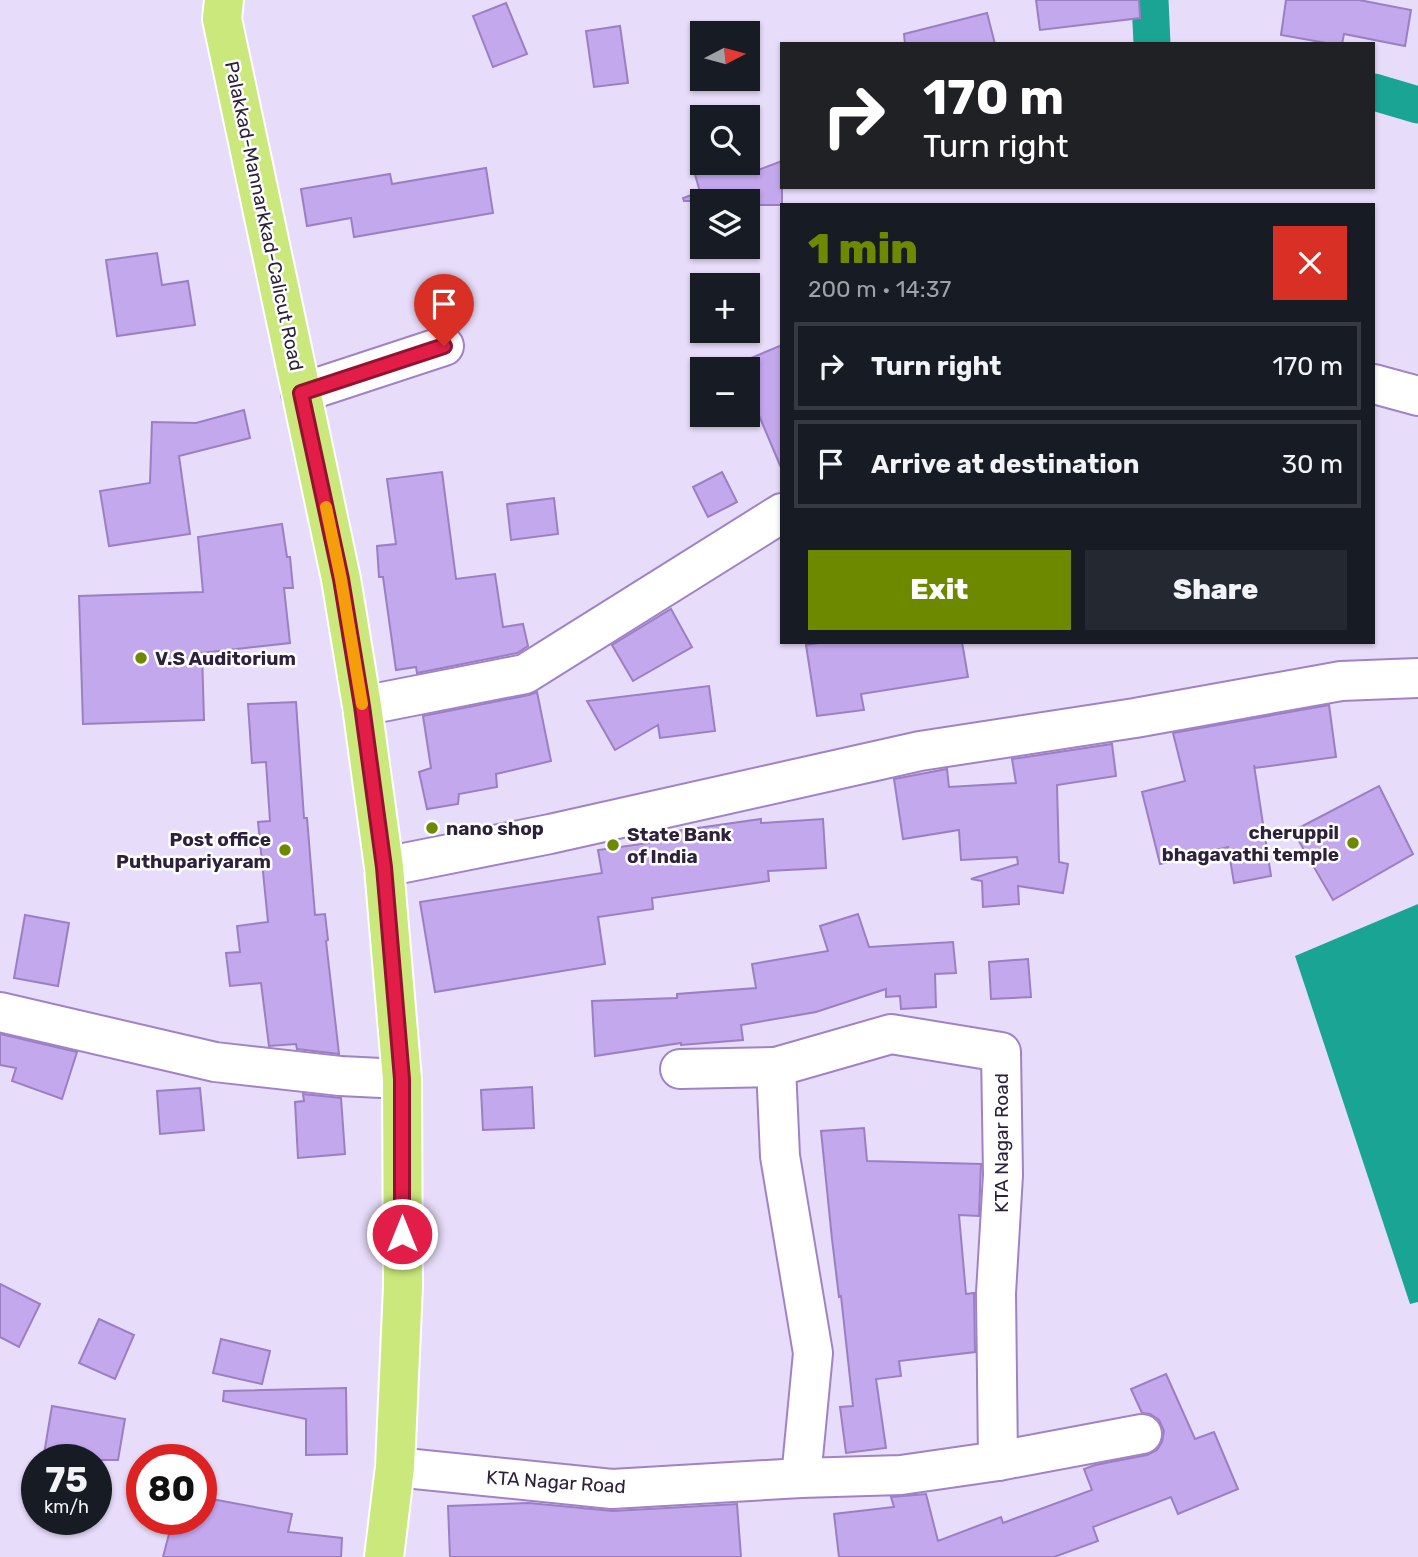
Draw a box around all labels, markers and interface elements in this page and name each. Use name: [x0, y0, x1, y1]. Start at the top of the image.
north arrow: [690, 21, 760, 91]
map controls: [690, 21, 760, 427]
street label: Palakkad-Mannarkkad-Calicut Road: [220, 59, 308, 373]
text: 170 m: [923, 68, 1064, 126]
icon: right: [808, 70, 899, 161]
button: search: [690, 105, 760, 175]
text: Turn right: [923, 127, 1068, 165]
button: layers: [690, 189, 760, 259]
text: 1 min: [808, 224, 918, 274]
button: close: [1273, 226, 1347, 300]
button: +: [690, 273, 760, 343]
pin: [414, 274, 474, 346]
text: 200 m · 14:37: [808, 275, 951, 303]
icon: arrive: [425, 285, 463, 323]
icon: right: [812, 347, 850, 385]
text: Turn right: [871, 351, 1001, 382]
text: 170 m: [1273, 351, 1343, 382]
button: −: [690, 357, 760, 427]
icon: arrive: [812, 445, 850, 483]
text: Arrive at destination: [871, 449, 1139, 480]
text: 30 m: [1281, 449, 1343, 480]
button: Exit: [808, 550, 1071, 630]
button: Share: [1085, 550, 1347, 630]
place label: V.S Auditorium: [155, 647, 296, 670]
marker: V.S Auditorium: [133, 650, 149, 666]
place label: nano shop: [446, 817, 544, 840]
marker: nano shop: [424, 820, 440, 836]
place label: cheruppil bhagavathi temple: [1162, 821, 1339, 866]
place label: State Bank of India: [627, 823, 732, 868]
place label: Post office Puthupariyaram: [116, 828, 271, 873]
marker: cheruppil bhagavathi temple: [1345, 835, 1361, 851]
marker: State Bank of India: [605, 837, 621, 853]
marker: Post office Puthupariyaram: [277, 842, 293, 858]
street label: KTA Nagar Road: [990, 1073, 1013, 1213]
position arrow: [365, 1197, 439, 1271]
speed limit sign: 80: [126, 1444, 217, 1535]
text: 75: [45, 1459, 88, 1501]
street label: KTA Nagar Road: [485, 1466, 627, 1498]
text: km/h: [44, 1496, 89, 1518]

